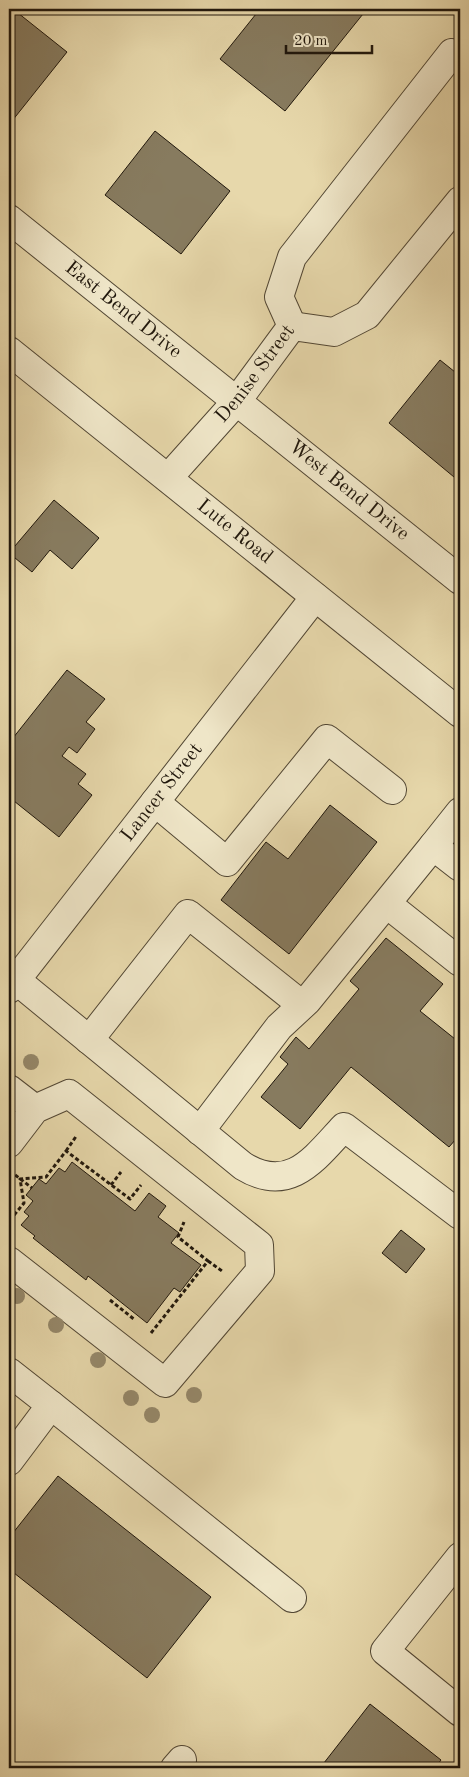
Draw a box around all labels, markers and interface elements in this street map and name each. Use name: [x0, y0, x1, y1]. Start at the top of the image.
scale bar: [286, 22, 373, 54]
text: 20 m: [294, 34, 328, 49]
street label: East Bend Drive: [61, 258, 185, 363]
street label: Denise Street: [212, 321, 299, 427]
street label: West Bend Drive: [285, 437, 413, 545]
street label: Lute Road: [193, 496, 276, 568]
street label: Lancer Street: [118, 740, 207, 846]

